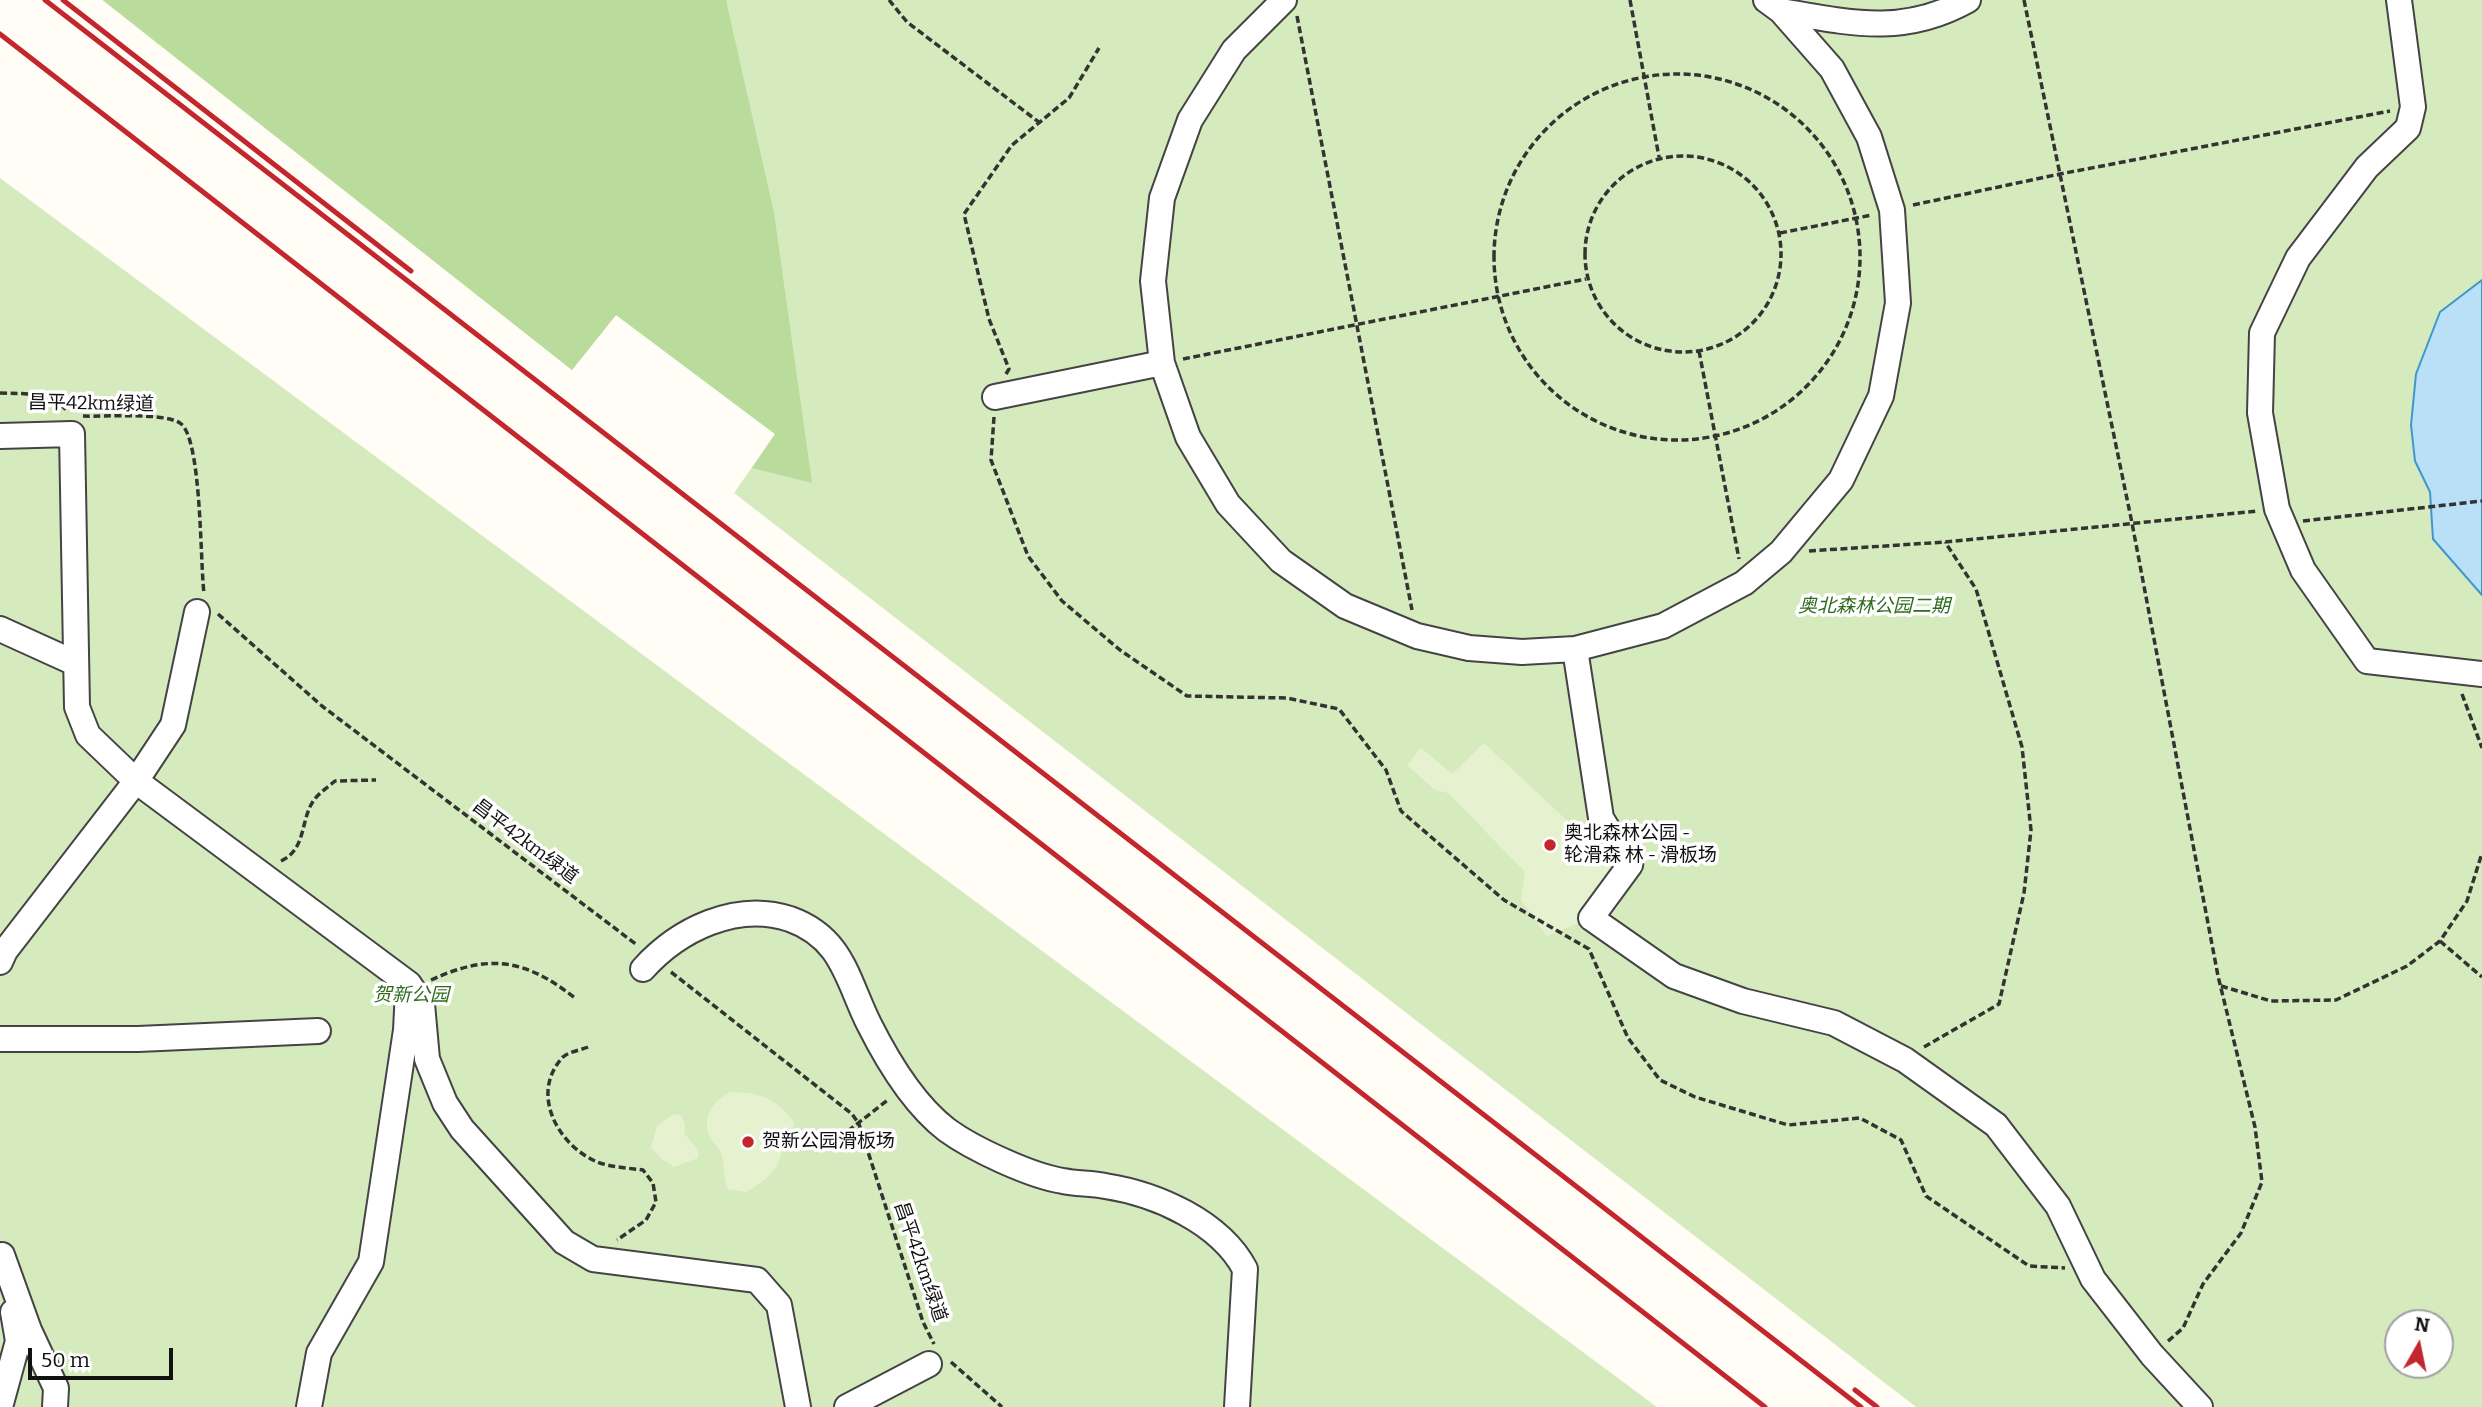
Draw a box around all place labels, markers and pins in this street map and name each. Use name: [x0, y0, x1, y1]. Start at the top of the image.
place label: 奥北森林公园 - 轮滑森 林 - 滑板场: [1564, 823, 1717, 867]
marker: 奥北森林公园 - 轮滑森 林 - 滑板场: [1542, 837, 1558, 853]
place label: 贺新公园滑板场: [762, 1131, 895, 1153]
marker: 贺新公园滑板场: [740, 1134, 756, 1150]

